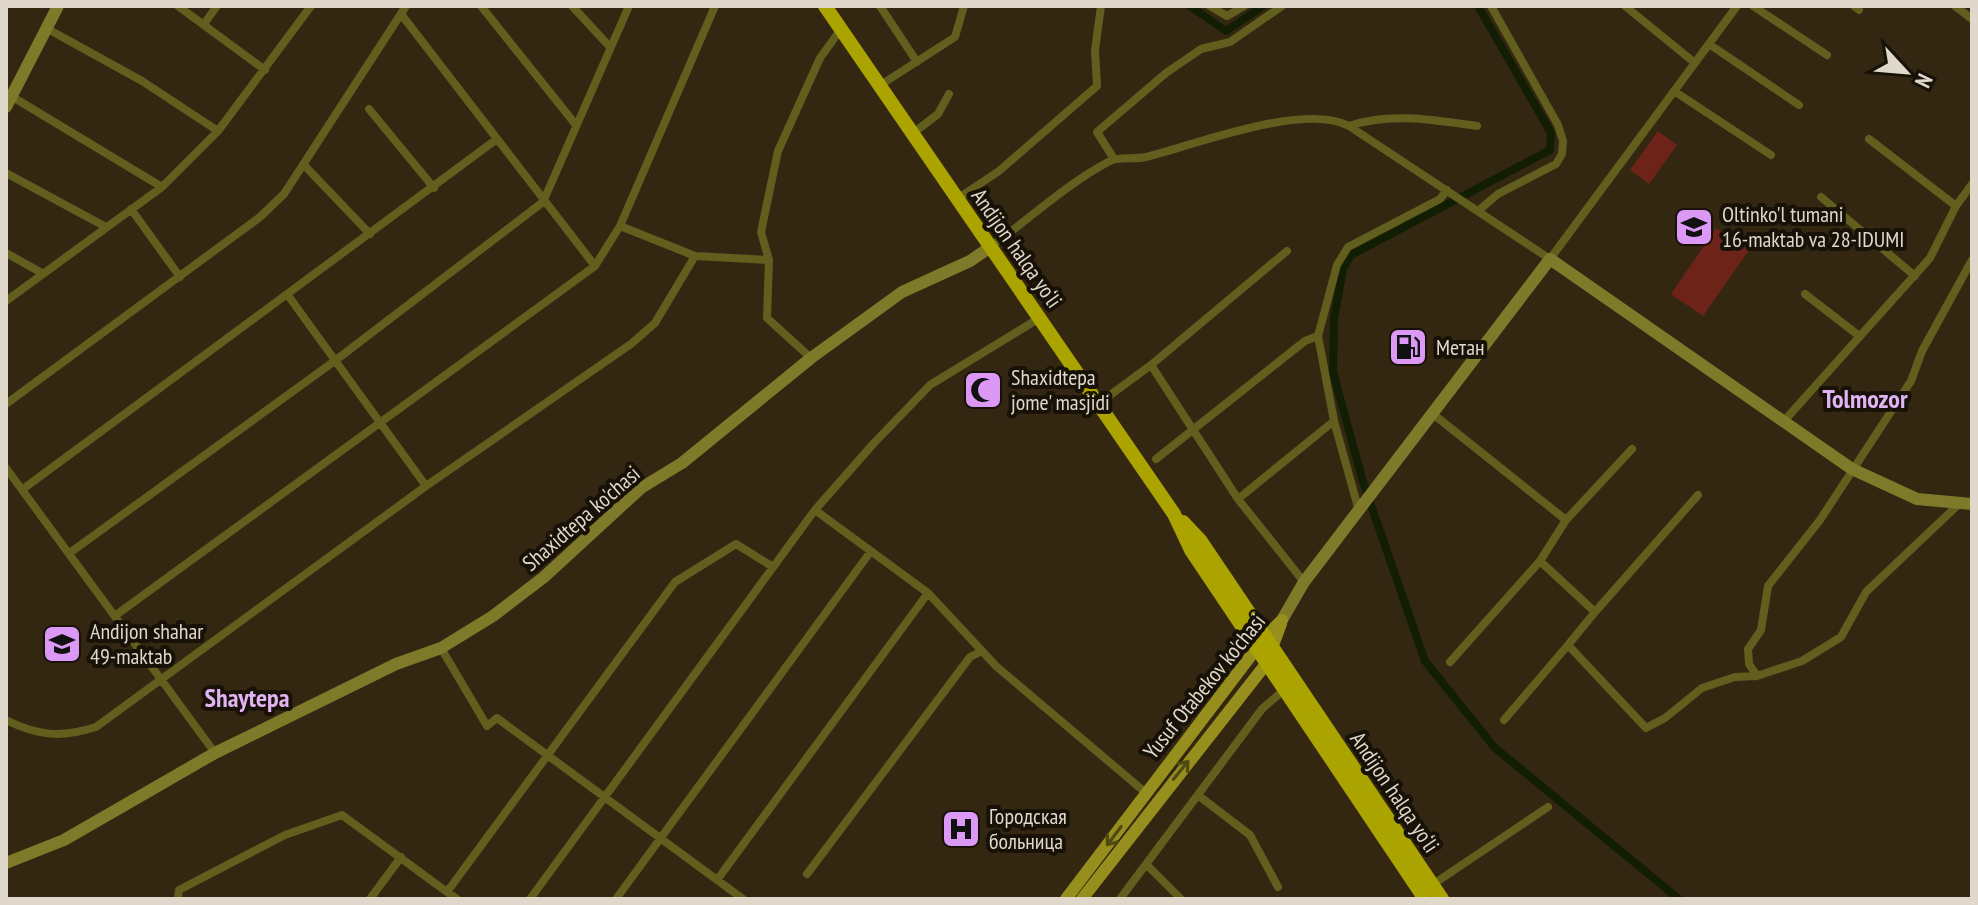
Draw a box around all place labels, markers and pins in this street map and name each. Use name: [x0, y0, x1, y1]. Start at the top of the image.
place label: Oltinko'l tumani 16-maktab va 28-IDUMI: [1722, 200, 1904, 253]
school or university icon: Oltinko'l tumani 16-maktab va 28-IDUMI: [1673, 206, 1715, 248]
fuel station icon: Метан: [1387, 326, 1429, 368]
place label: Метан: [1436, 333, 1485, 361]
place label: Shaxidtepa jome' masjidi: [1011, 363, 1110, 416]
mosque icon: Shaxidtepa jome' masjidi: [962, 369, 1004, 411]
place label: Andijon shahar 49-maktab: [90, 617, 203, 670]
school or university icon: Andijon shahar 49-maktab: [41, 623, 83, 665]
place label: Городская больница: [989, 802, 1067, 855]
hospital icon: Городская больница: [940, 808, 982, 850]

